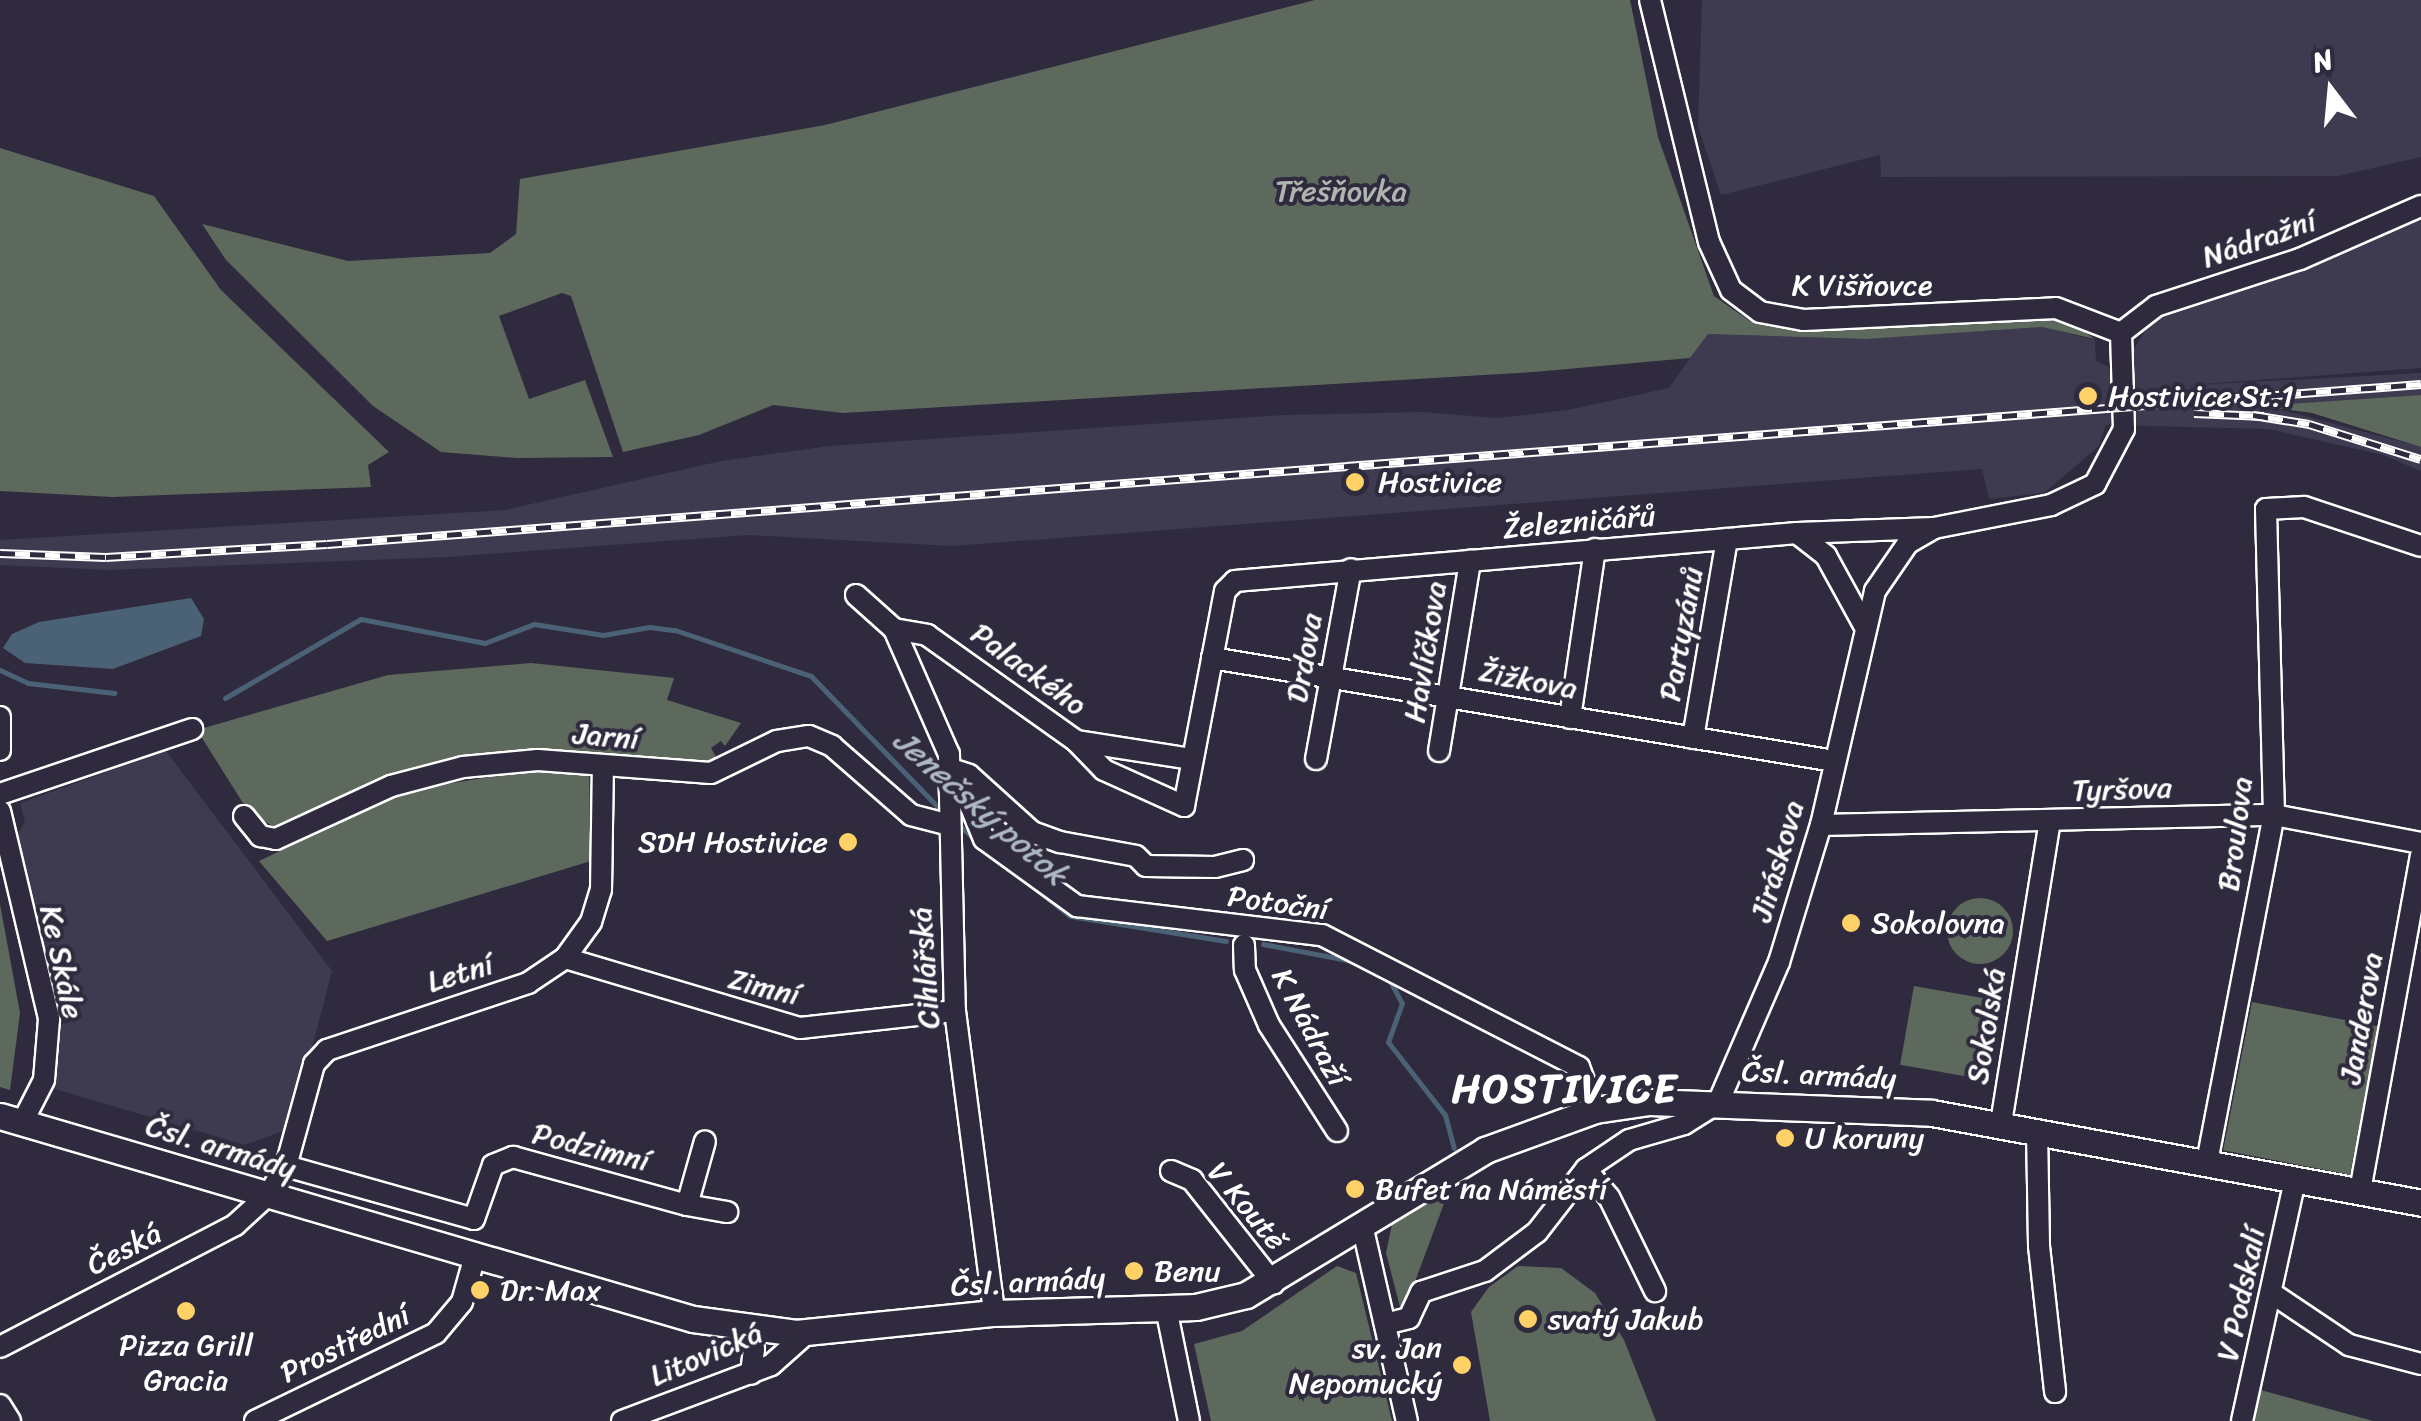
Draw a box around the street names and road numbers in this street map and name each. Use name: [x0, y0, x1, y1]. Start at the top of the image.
street label: Nádražní: [2197, 203, 2321, 275]
street label: K Višňovce: [1792, 267, 1932, 303]
street label: Železničářů: [1501, 497, 1657, 547]
street label: Partyzánů: [1652, 564, 1710, 704]
street label: Havlíčkova: [1396, 579, 1454, 725]
street label: Drdova: [1278, 610, 1330, 706]
street label: Palackého: [964, 615, 1094, 723]
street label: Žižkova: [1476, 654, 1580, 706]
street label: Jarní: [572, 715, 640, 757]
street label: Tyršova: [2071, 769, 2173, 809]
street label: Broulova: [2210, 775, 2260, 893]
street label: Jiráskova: [1743, 797, 1811, 925]
street label: Potoční: [1225, 878, 1331, 928]
street label: Ke Skále: [32, 902, 92, 1022]
street label: Cihlářská: [903, 906, 947, 1030]
street label: Letní: [423, 946, 497, 1000]
street label: Janderova: [2332, 950, 2390, 1086]
street label: Zimní: [725, 961, 803, 1013]
street label: K Nádraží: [1264, 962, 1356, 1092]
street label: Sokolská: [1959, 965, 2013, 1087]
street label: Čsl. armády: [1741, 1053, 1897, 1097]
street label: Čsl. armády: [142, 1107, 300, 1187]
street label: Podzimní: [529, 1115, 653, 1179]
street label: V Koutě: [1200, 1155, 1294, 1257]
street label: Česká: [81, 1215, 167, 1283]
street label: V Podskalí: [2209, 1223, 2273, 1365]
street label: Čsl. armády: [950, 1260, 1106, 1304]
street label: Prostřední: [274, 1297, 416, 1391]
street label: Litovická: [644, 1314, 768, 1394]

